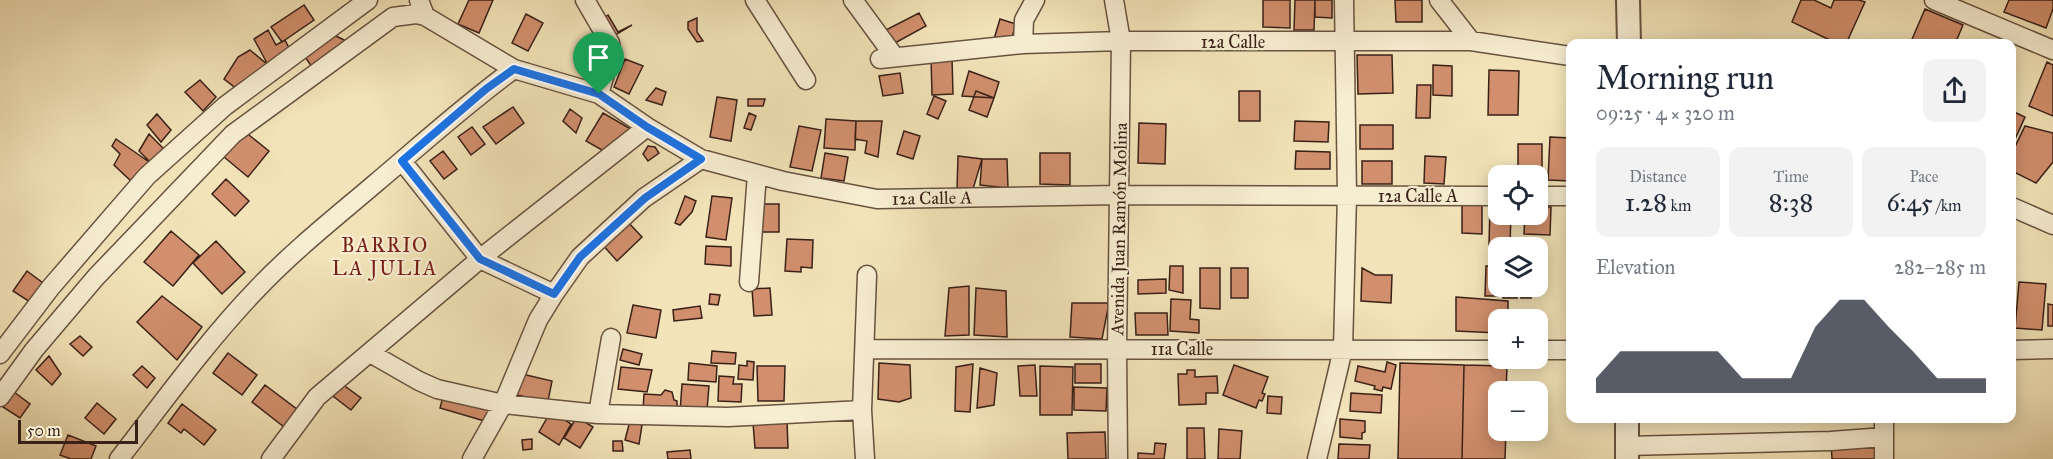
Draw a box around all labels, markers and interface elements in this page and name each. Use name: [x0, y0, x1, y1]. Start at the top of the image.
street label: 12a Calle: [1201, 31, 1265, 53]
pin: [573, 32, 624, 94]
icon: arrive: [582, 41, 615, 74]
text: Morning run: [1596, 58, 1774, 98]
button: share: [1923, 59, 1986, 122]
text: 09:25 · 4 × 320 m: [1596, 101, 1735, 125]
street label: Avenida Juan Ramón Molina: [1106, 122, 1133, 337]
map controls: [1488, 165, 1548, 441]
button: locate: [1488, 165, 1548, 225]
text: Distance: [1629, 167, 1687, 186]
text: Time: [1773, 167, 1809, 186]
text: Pace: [1909, 167, 1939, 186]
street label: 12a Calle A: [1378, 185, 1458, 207]
street label: 12a Calle A: [892, 186, 972, 210]
text: 1.28: [1625, 186, 1667, 218]
text: 8:38: [1769, 186, 1813, 218]
text: 6:45: [1886, 186, 1933, 218]
text: km: [1667, 196, 1691, 215]
text: /km: [1933, 196, 1962, 215]
district label: BARRIO LA JULIA: [332, 233, 438, 281]
button: layers: [1488, 237, 1548, 297]
text: Elevation: [1596, 255, 1675, 279]
text: 282–285 m: [1894, 255, 1986, 279]
button: +: [1488, 309, 1548, 369]
street label: 11a Calle: [1151, 338, 1213, 360]
button: −: [1488, 381, 1548, 441]
scale bar: [18, 417, 138, 444]
text: 50 m: [27, 421, 61, 440]

